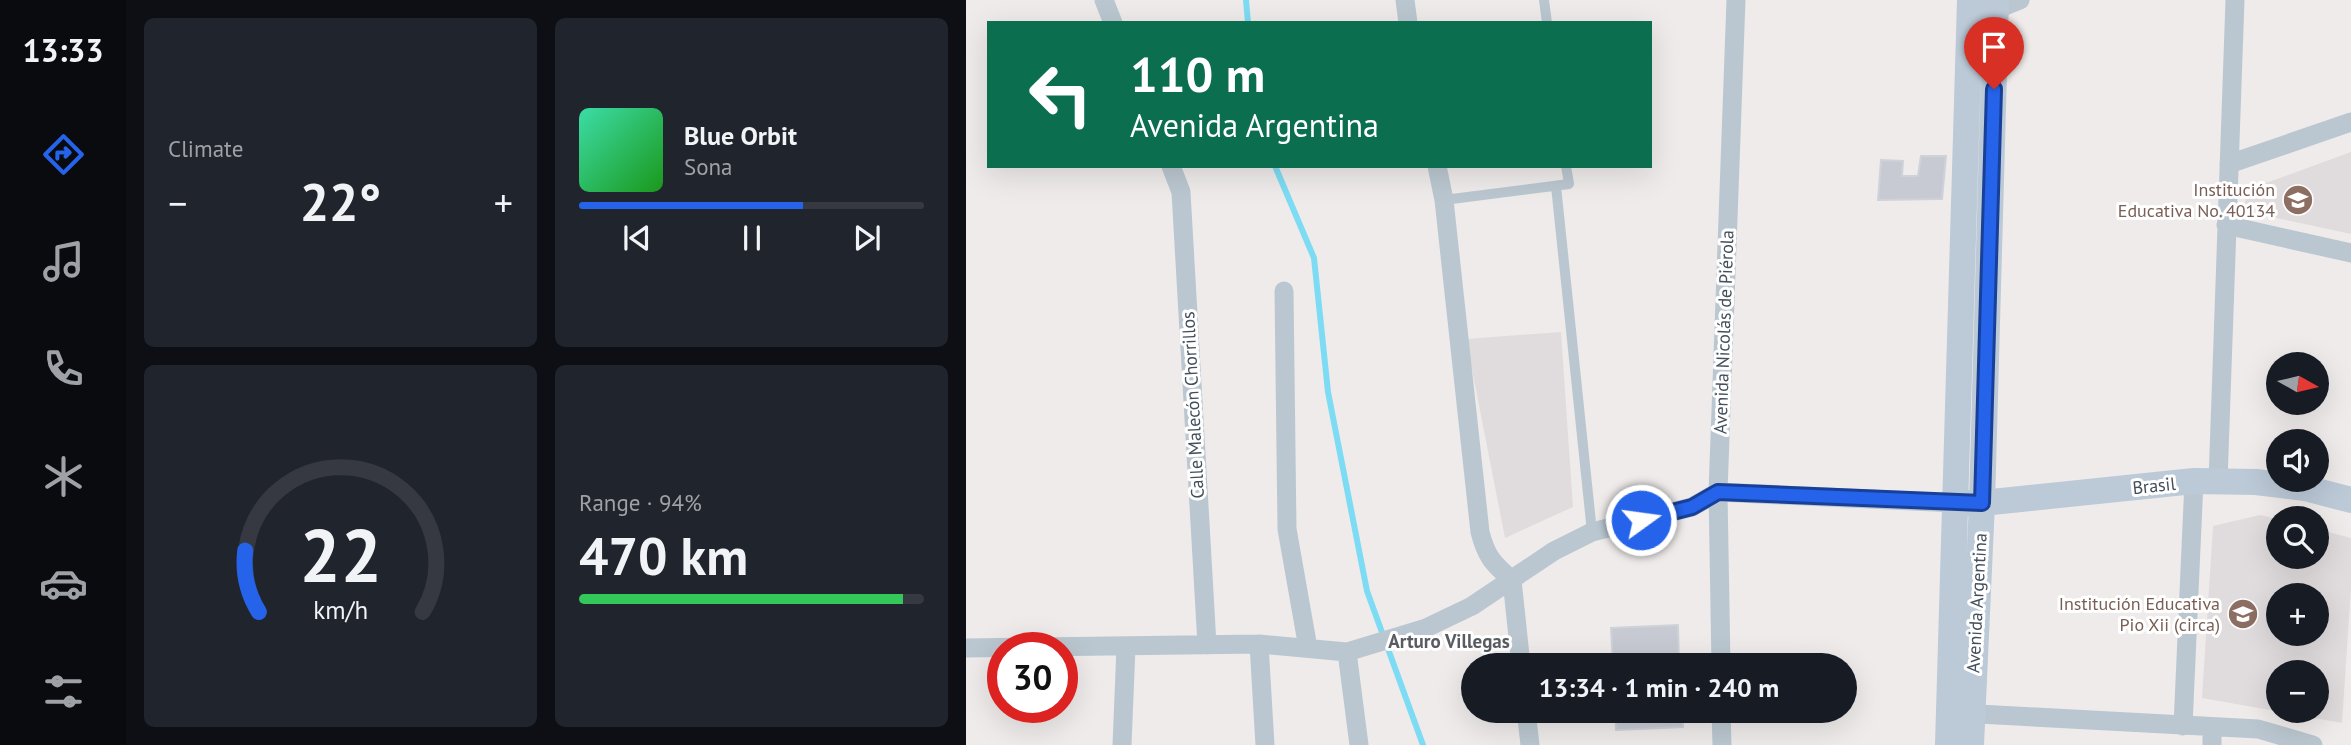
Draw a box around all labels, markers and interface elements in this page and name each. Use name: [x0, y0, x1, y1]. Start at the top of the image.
pin: [1964, 17, 2024, 89]
icon: arrive: [1975, 28, 2013, 66]
text: 13:33: [22, 29, 104, 71]
text: 110 m: [1130, 42, 1265, 106]
icon: left: [1015, 49, 1106, 140]
text: Avenida Argentina: [1130, 104, 1379, 146]
text: Blue Orbit: [684, 119, 797, 152]
icon: directions: [39, 130, 88, 179]
text: Climate: [168, 134, 243, 163]
text: Sona: [684, 152, 733, 181]
text: 22°: [300, 168, 381, 235]
text: −: [168, 178, 187, 227]
text: +: [494, 178, 513, 227]
place label: Institución Educativa No. 40134: [2118, 178, 2275, 222]
school or university icon: Institución Educativa No. 40134: [2281, 183, 2315, 217]
icon: previous: [618, 219, 656, 257]
icon: pause: [733, 219, 771, 257]
icon: next: [848, 219, 886, 257]
street label: Avenida Nicolás de Piérola: [1708, 230, 1739, 434]
icon: music: [39, 237, 88, 286]
street label: Calle Malecón Chorrillos: [1176, 311, 1209, 499]
icon: phone: [39, 344, 88, 393]
north arrow: [2266, 352, 2329, 415]
map controls: [2266, 352, 2329, 723]
button: sound: [2266, 429, 2329, 492]
icon: climate: [39, 452, 88, 501]
street label: Brasil: [2131, 472, 2177, 499]
position arrow: [1604, 483, 1678, 557]
text: Range · 94%: [579, 488, 702, 517]
button: search: [2266, 506, 2329, 569]
text: 22: [299, 508, 382, 602]
text: 470 km: [579, 522, 748, 589]
street label: Avenida Argentina: [1961, 532, 1992, 674]
icon: car: [39, 559, 88, 608]
button: +: [2266, 583, 2329, 646]
place label: Institución Educativa Pio Xii (circa): [2059, 592, 2220, 636]
text: km/h: [313, 594, 368, 626]
school or university icon: Institución Educativa Pio Xii (circa): [2226, 597, 2260, 631]
district label: Arturo Villegas: [1388, 629, 1510, 653]
speed limit sign: 30: [987, 632, 1078, 723]
button: −: [2266, 660, 2329, 723]
icon: filters: [39, 667, 88, 716]
text: 13:34 · 1 min · 240 m: [1539, 671, 1779, 704]

